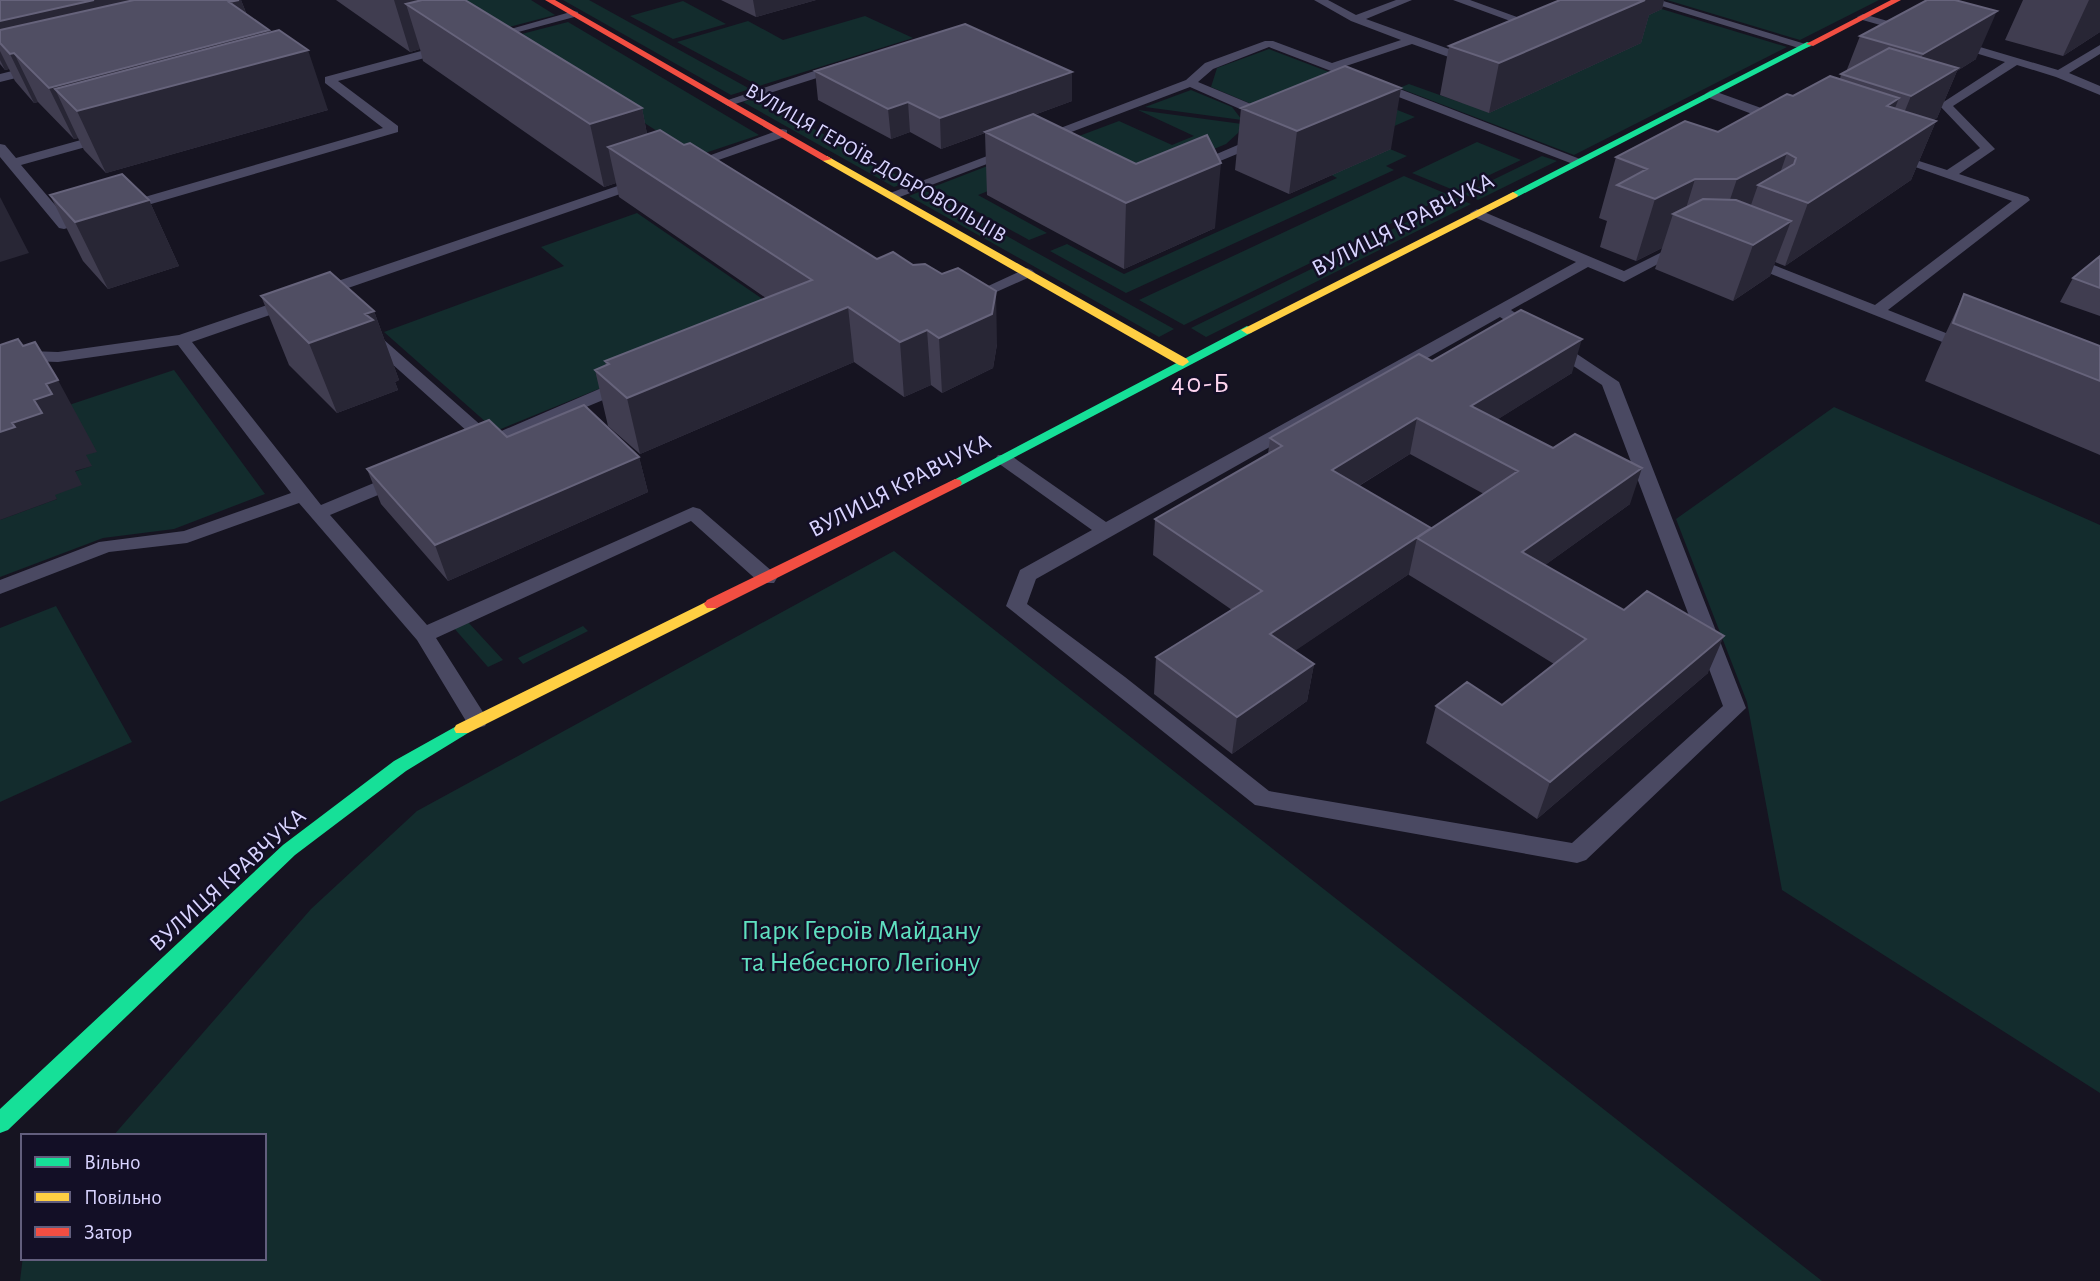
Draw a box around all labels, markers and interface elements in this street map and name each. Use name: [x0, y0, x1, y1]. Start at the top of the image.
street label: ВУЛИЦЯ ГЕРОЇВ-ДОБРОВОЛЬЦІВ: [742, 79, 1010, 246]
street label: ВУЛИЦЯ КРАВЧУКА: [1308, 169, 1498, 281]
district label: 40-Б: [1171, 370, 1231, 398]
street label: ВУЛИЦЯ КРАВЧУКА: [805, 430, 995, 542]
street label: ВУЛИЦЯ КРАВЧУКА: [145, 804, 311, 956]
park label: Парк Героїв Майдану та Небесного Легіону: [741, 917, 981, 977]
legend: [21, 1134, 266, 1260]
text: Вільно: [84, 1152, 140, 1173]
text: Повільно: [84, 1187, 162, 1208]
text: Затор: [84, 1222, 132, 1243]

